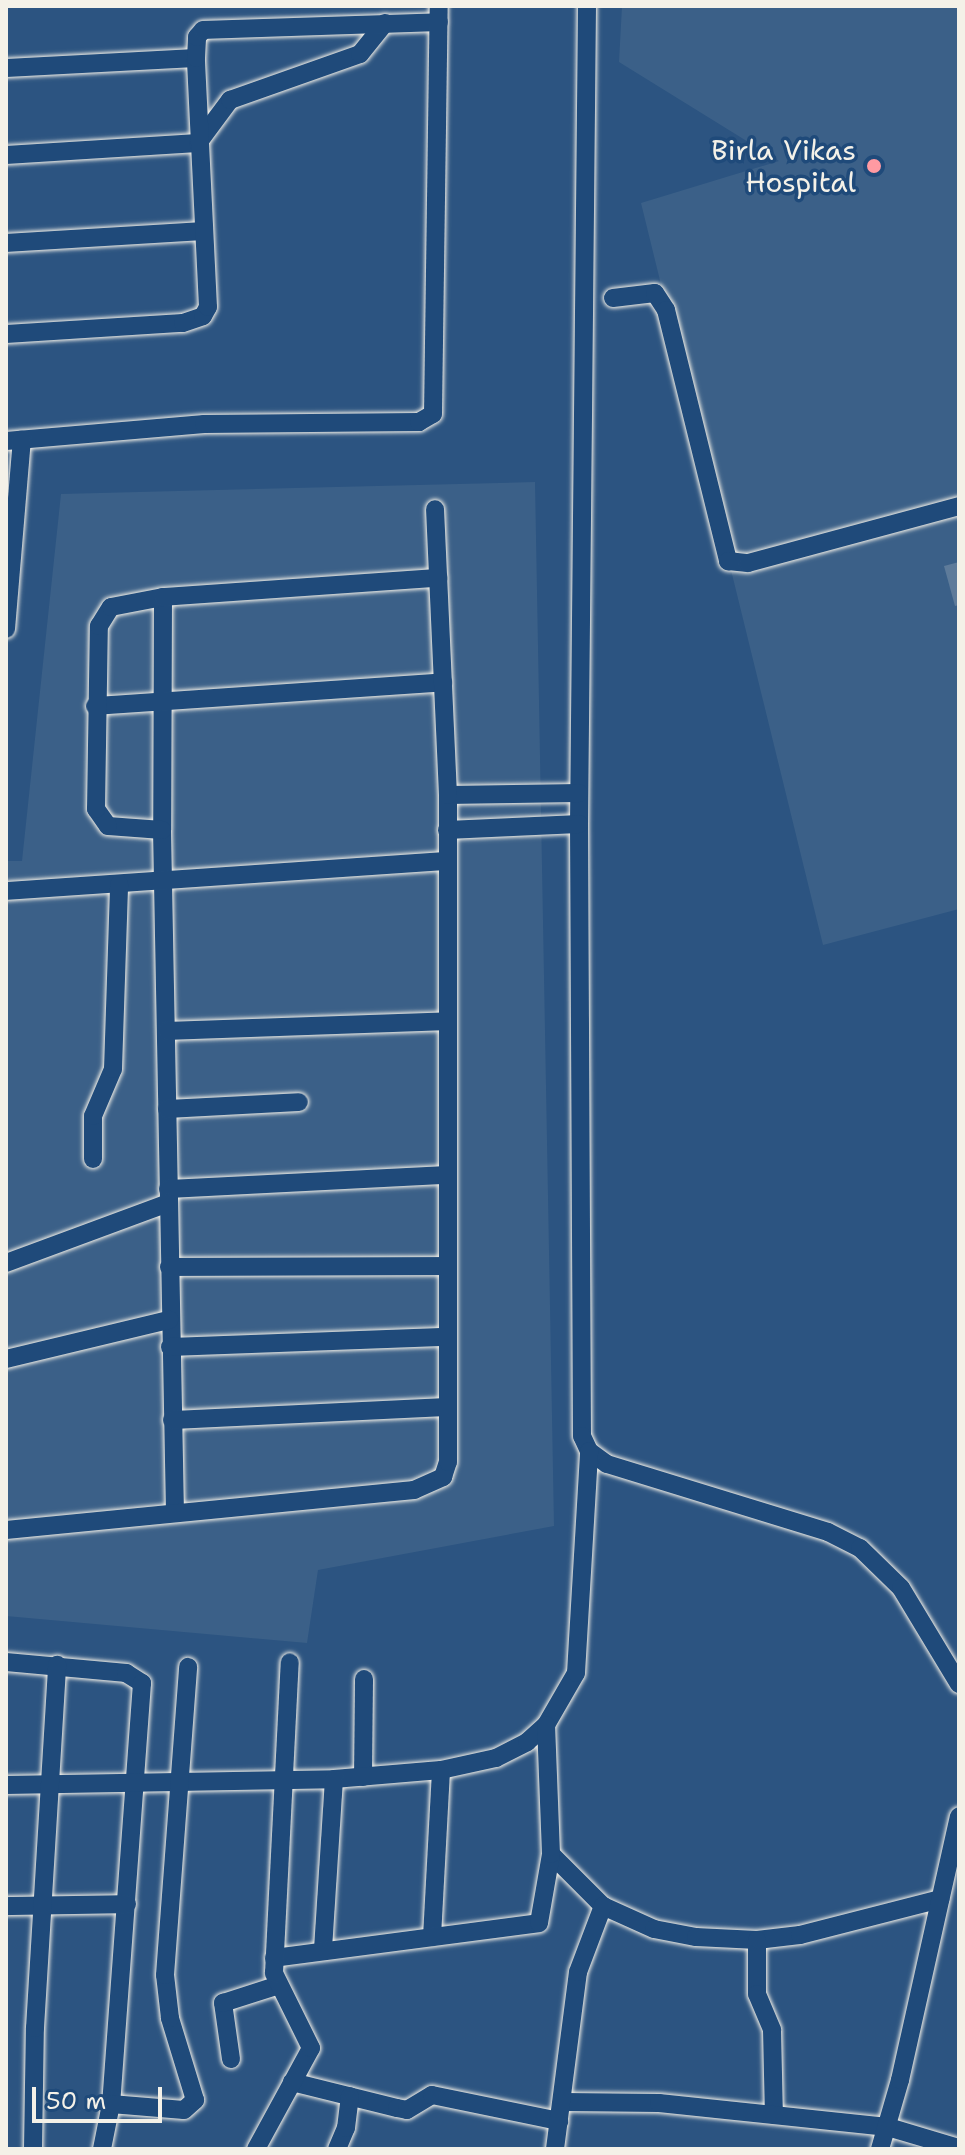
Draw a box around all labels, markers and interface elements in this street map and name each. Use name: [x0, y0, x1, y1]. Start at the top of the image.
place label: Birla Vikas Hospital: [711, 133, 856, 199]
marker: Birla Vikas Hospital: [863, 155, 885, 177]
scale bar: [36, 2071, 166, 2121]
text: 50 m: [46, 2085, 106, 2117]

